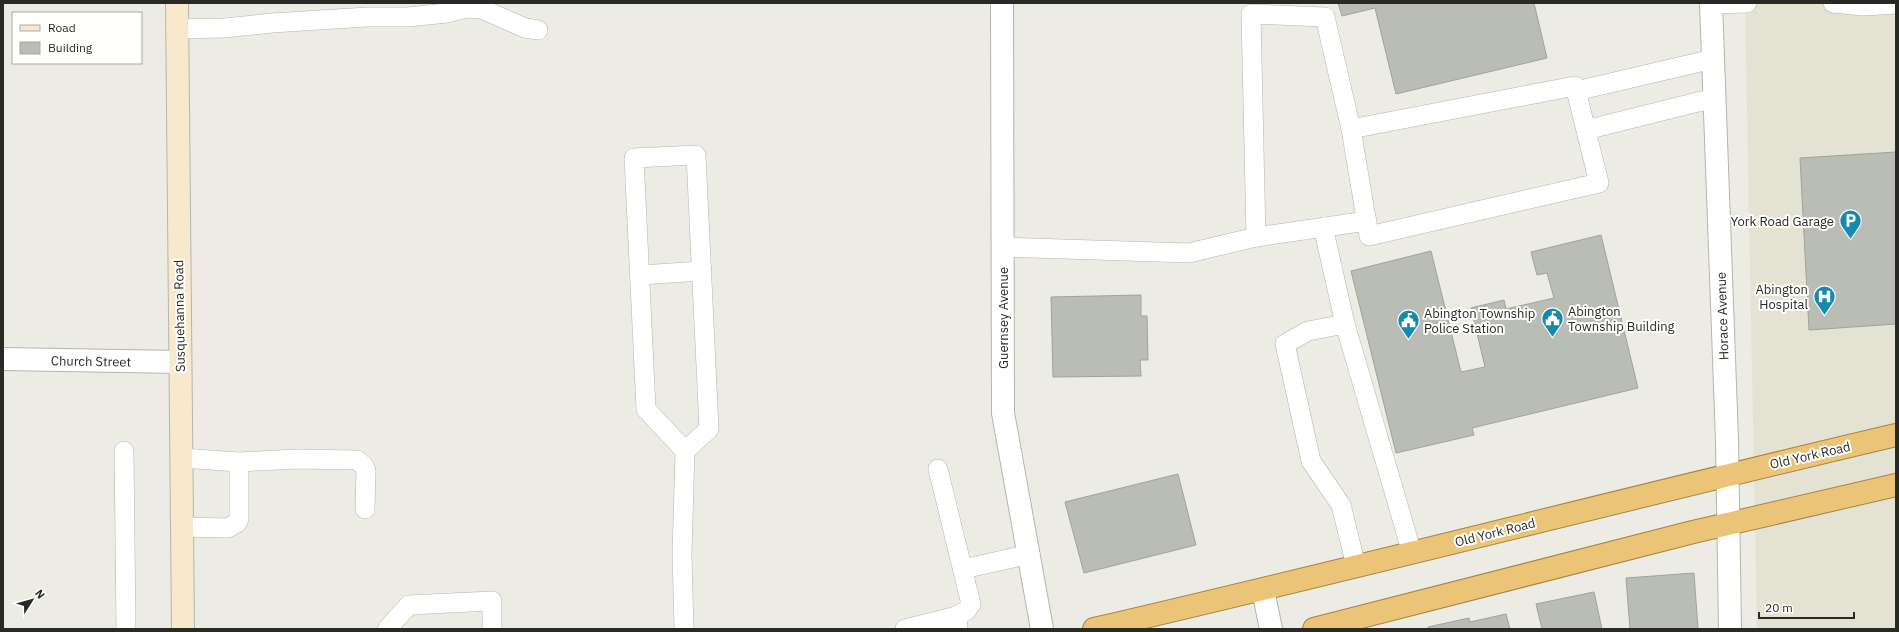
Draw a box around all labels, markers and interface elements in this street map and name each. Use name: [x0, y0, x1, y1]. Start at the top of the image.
legend: [12, 12, 142, 64]
text: Road: [48, 20, 76, 35]
text: Building: [48, 40, 93, 55]
parking icon: York Road Garage: [1837, 208, 1863, 241]
place label: York Road Garage: [1730, 213, 1834, 230]
street label: Susquehanna Road: [170, 260, 189, 372]
street label: Guernsey Avenue: [995, 267, 1012, 369]
street label: Horace Avenue: [1712, 272, 1733, 360]
place label: Abington Hospital: [1755, 281, 1808, 313]
hospital icon: Abington Hospital: [1811, 283, 1837, 316]
place label: Abington Township Building: [1568, 303, 1675, 335]
place label: Abington Township Police Station: [1424, 305, 1535, 337]
public building icon: Abington Township Building: [1539, 305, 1565, 338]
public building icon: Abington Township Police Station: [1395, 307, 1421, 340]
street label: Church Street: [51, 352, 131, 371]
street label: Old York Road: [1768, 438, 1852, 473]
street label: Old York Road: [1453, 514, 1537, 551]
north arrow: [12, 580, 52, 620]
text: N: [32, 587, 48, 601]
scale bar: [1759, 594, 1854, 620]
text: 20 m: [1765, 600, 1793, 615]

